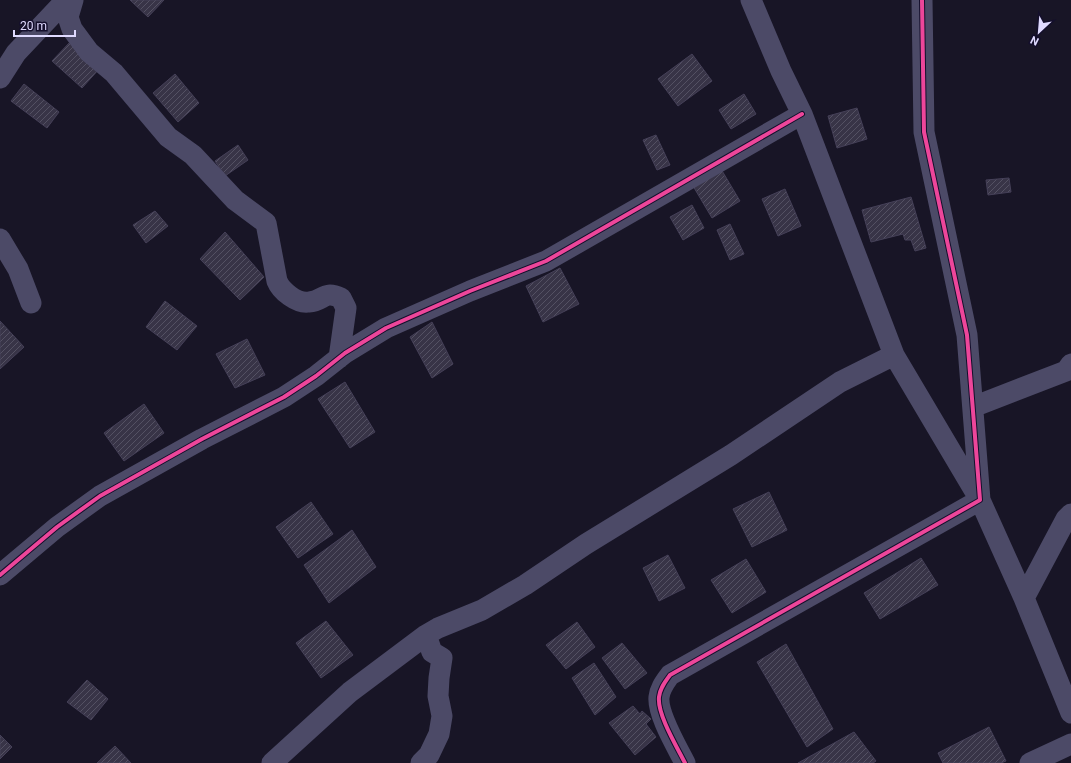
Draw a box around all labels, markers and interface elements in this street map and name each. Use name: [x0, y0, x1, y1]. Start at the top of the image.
scale bar: [14, 12, 75, 38]
north arrow: [1019, 12, 1059, 52]
text: 20 m: [20, 19, 47, 33]
text: N: [1028, 33, 1041, 48]

